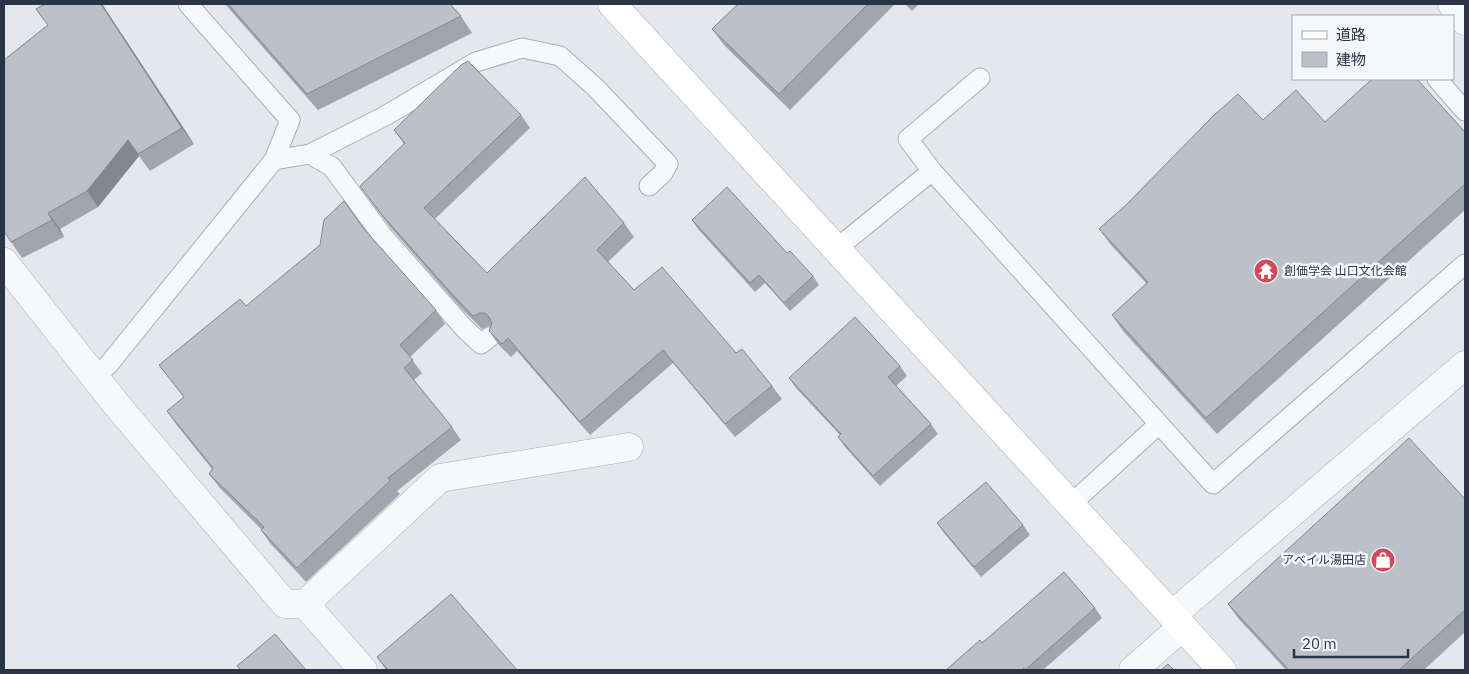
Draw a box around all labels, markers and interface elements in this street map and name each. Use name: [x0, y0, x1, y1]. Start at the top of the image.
legend: [1292, 15, 1454, 80]
text: 道路: [1336, 25, 1366, 44]
text: 建物: [1336, 50, 1366, 69]
temple icon: 創価学会 山口文化会館: [1253, 258, 1279, 284]
place label: 創価学会 山口文化会館: [1284, 263, 1407, 278]
shop icon: アベイル湯田店: [1370, 547, 1396, 573]
place label: アベイル湯田店: [1282, 552, 1366, 567]
scale bar: [1294, 626, 1408, 658]
text: 20 m: [1302, 634, 1337, 653]

